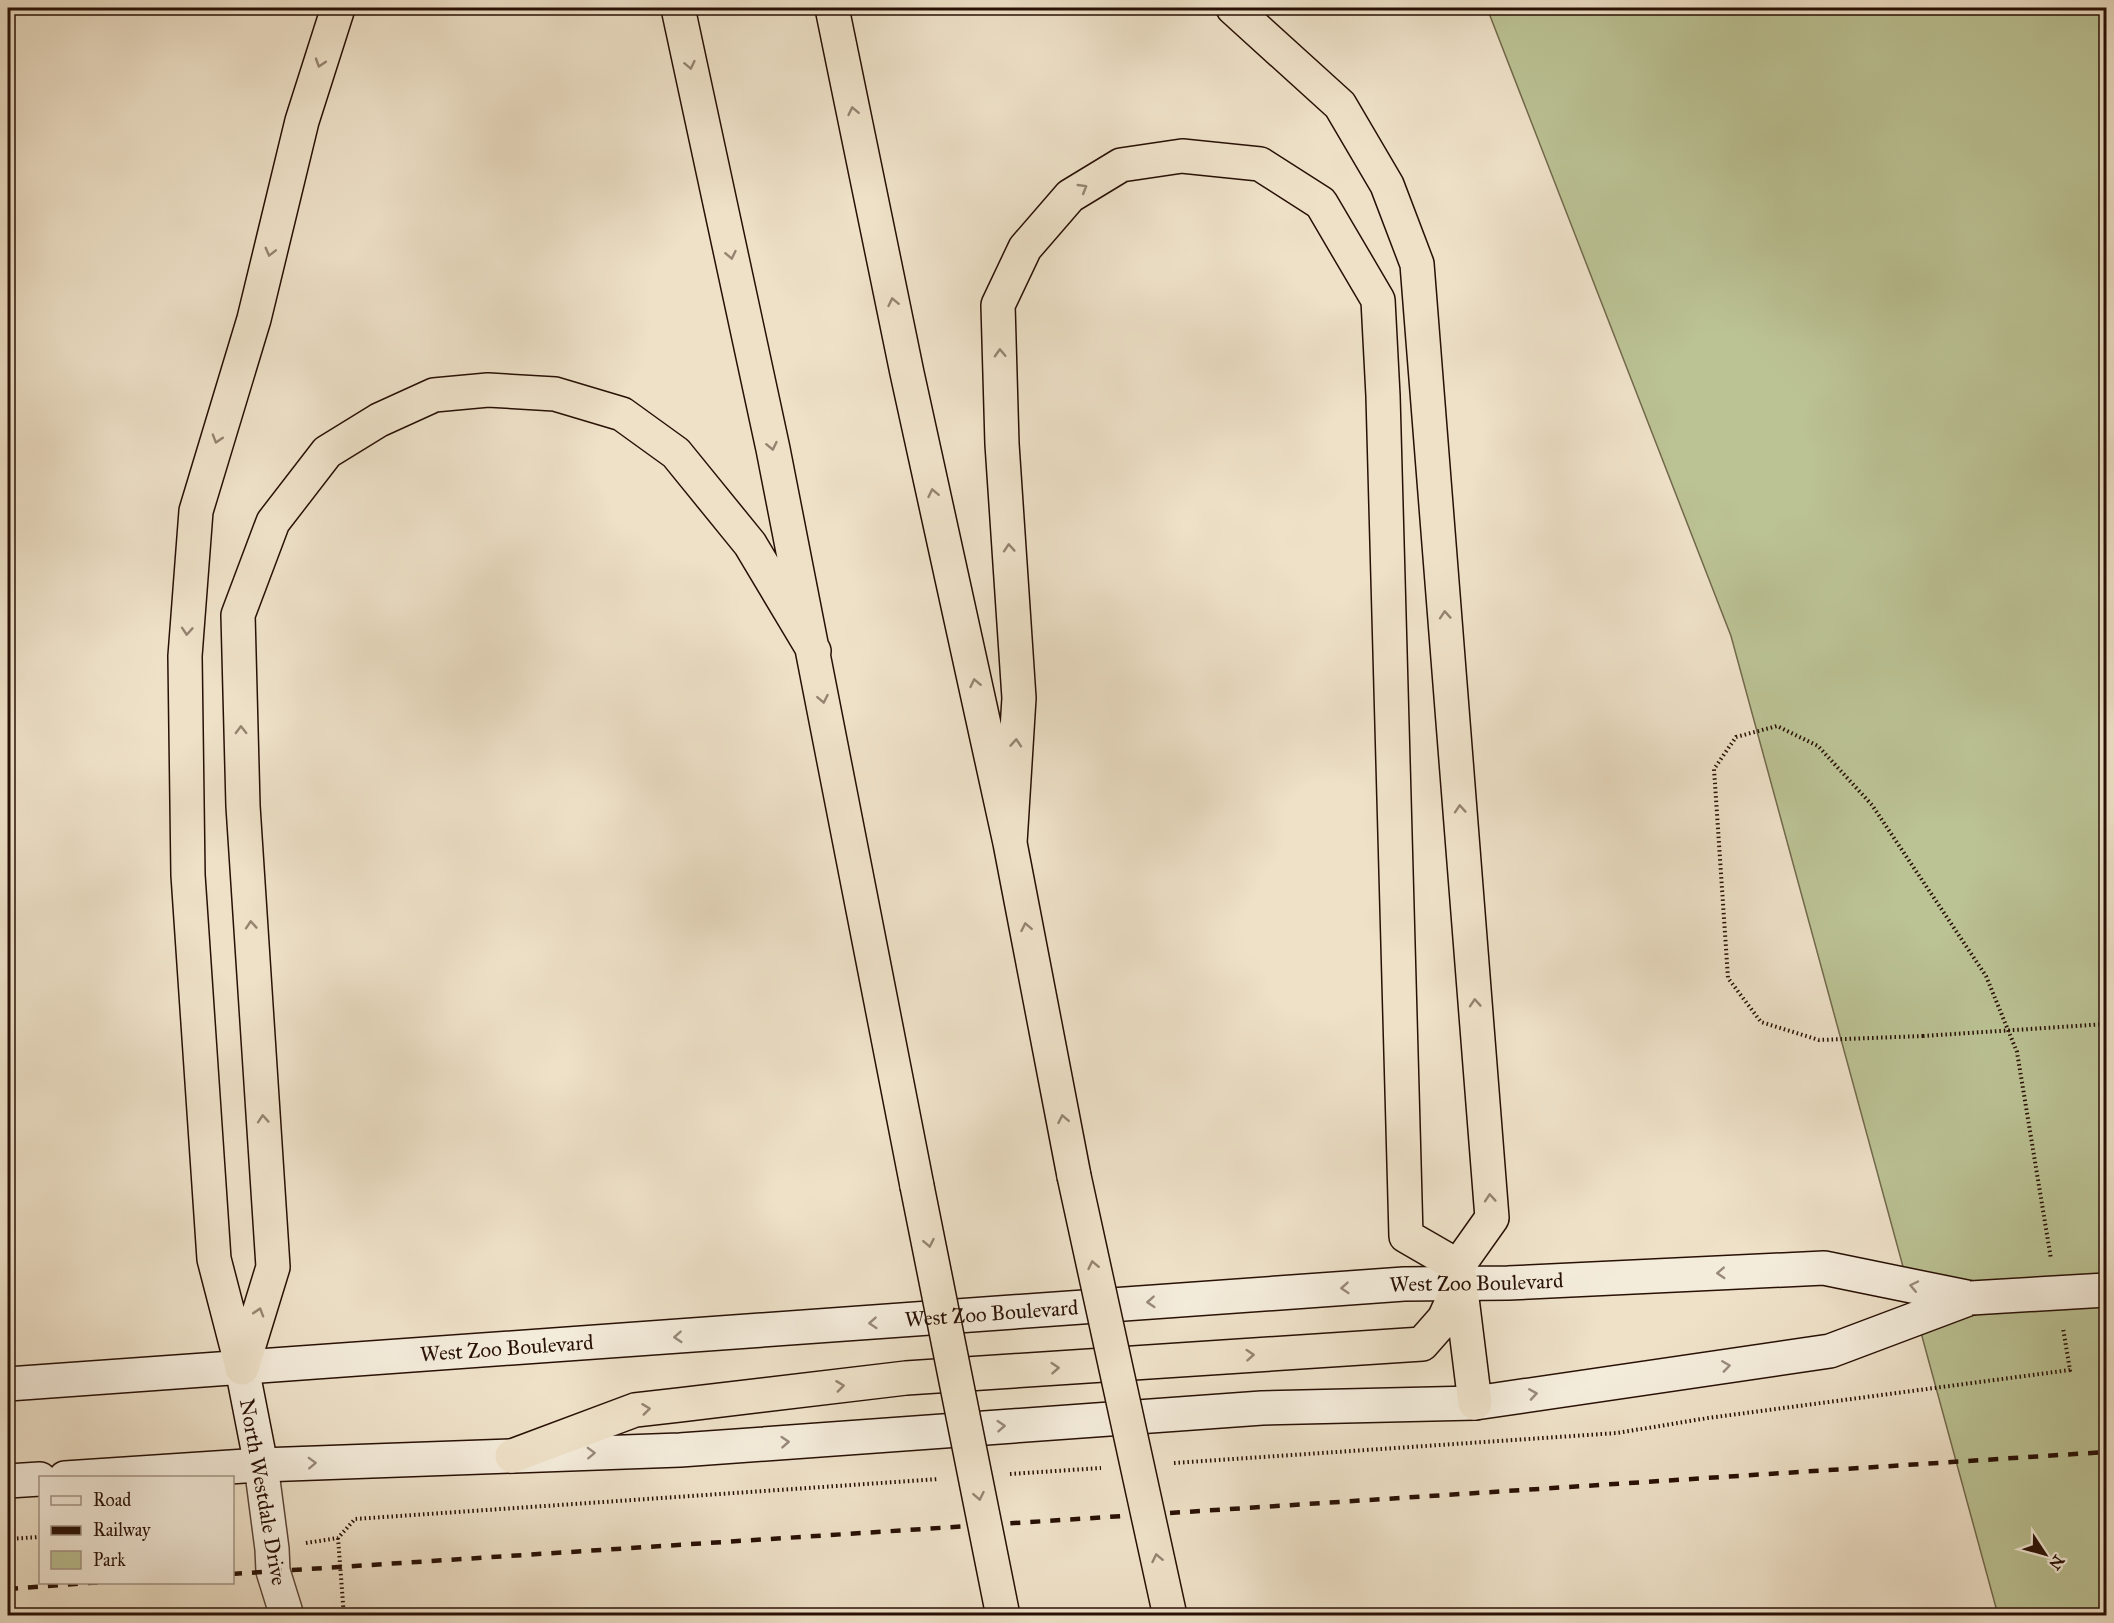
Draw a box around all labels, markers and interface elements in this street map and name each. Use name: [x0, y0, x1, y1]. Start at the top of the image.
one-way arrow: [315, 57, 328, 68]
one-way arrow: [683, 59, 696, 69]
one-way arrow: [847, 106, 860, 116]
one-way arrow: [1077, 184, 1087, 196]
one-way arrow: [265, 246, 277, 256]
one-way arrow: [724, 250, 737, 260]
one-way arrow: [887, 297, 900, 307]
one-way arrow: [993, 349, 1006, 358]
one-way arrow: [212, 433, 224, 444]
one-way arrow: [765, 441, 778, 451]
one-way arrow: [928, 488, 941, 498]
one-way arrow: [1003, 544, 1016, 553]
one-way arrow: [1438, 610, 1451, 619]
one-way arrow: [181, 626, 194, 635]
one-way arrow: [969, 679, 982, 689]
one-way arrow: [816, 694, 829, 704]
one-way arrow: [235, 726, 247, 735]
one-way arrow: [1010, 738, 1023, 747]
one-way arrow: [1454, 804, 1467, 814]
one-way arrow: [244, 920, 257, 929]
one-way arrow: [1020, 923, 1033, 933]
one-way arrow: [1469, 999, 1482, 1008]
one-way arrow: [1057, 1114, 1070, 1124]
one-way arrow: [257, 1115, 270, 1124]
one-way arrow: [1484, 1193, 1497, 1202]
one-way arrow: [922, 1238, 935, 1248]
one-way arrow: [1087, 1261, 1100, 1271]
one-way arrow: [1716, 1266, 1725, 1279]
street label: West Zoo Boulevard: [1389, 1267, 1564, 1298]
one-way arrow: [1909, 1281, 1919, 1294]
one-way arrow: [1341, 1282, 1350, 1295]
street label: West Zoo Boulevard: [904, 1294, 1080, 1333]
one-way arrow: [1146, 1296, 1155, 1309]
one-way arrow: [252, 1307, 264, 1318]
one-way arrow: [868, 1316, 877, 1329]
street label: West Zoo Boulevard: [419, 1329, 595, 1367]
one-way arrow: [674, 1330, 683, 1343]
one-way arrow: [1245, 1349, 1254, 1362]
one-way arrow: [1721, 1360, 1730, 1372]
one-way arrow: [1050, 1362, 1059, 1375]
one-way arrow: [835, 1381, 844, 1393]
one-way arrow: [1528, 1388, 1537, 1400]
street label: North Westdale Drive: [234, 1396, 292, 1588]
one-way arrow: [641, 1403, 651, 1415]
one-way arrow: [996, 1420, 1005, 1433]
one-way arrow: [781, 1436, 790, 1449]
one-way arrow: [586, 1446, 595, 1459]
one-way arrow: [307, 1457, 316, 1470]
legend: [39, 1476, 234, 1584]
text: Road: [93, 1489, 131, 1511]
one-way arrow: [972, 1491, 985, 1501]
text: Railway: [93, 1519, 151, 1541]
north arrow: [2015, 1524, 2075, 1584]
text: Park: [93, 1549, 126, 1571]
text: N: [2045, 1551, 2068, 1574]
one-way arrow: [1151, 1554, 1164, 1564]

